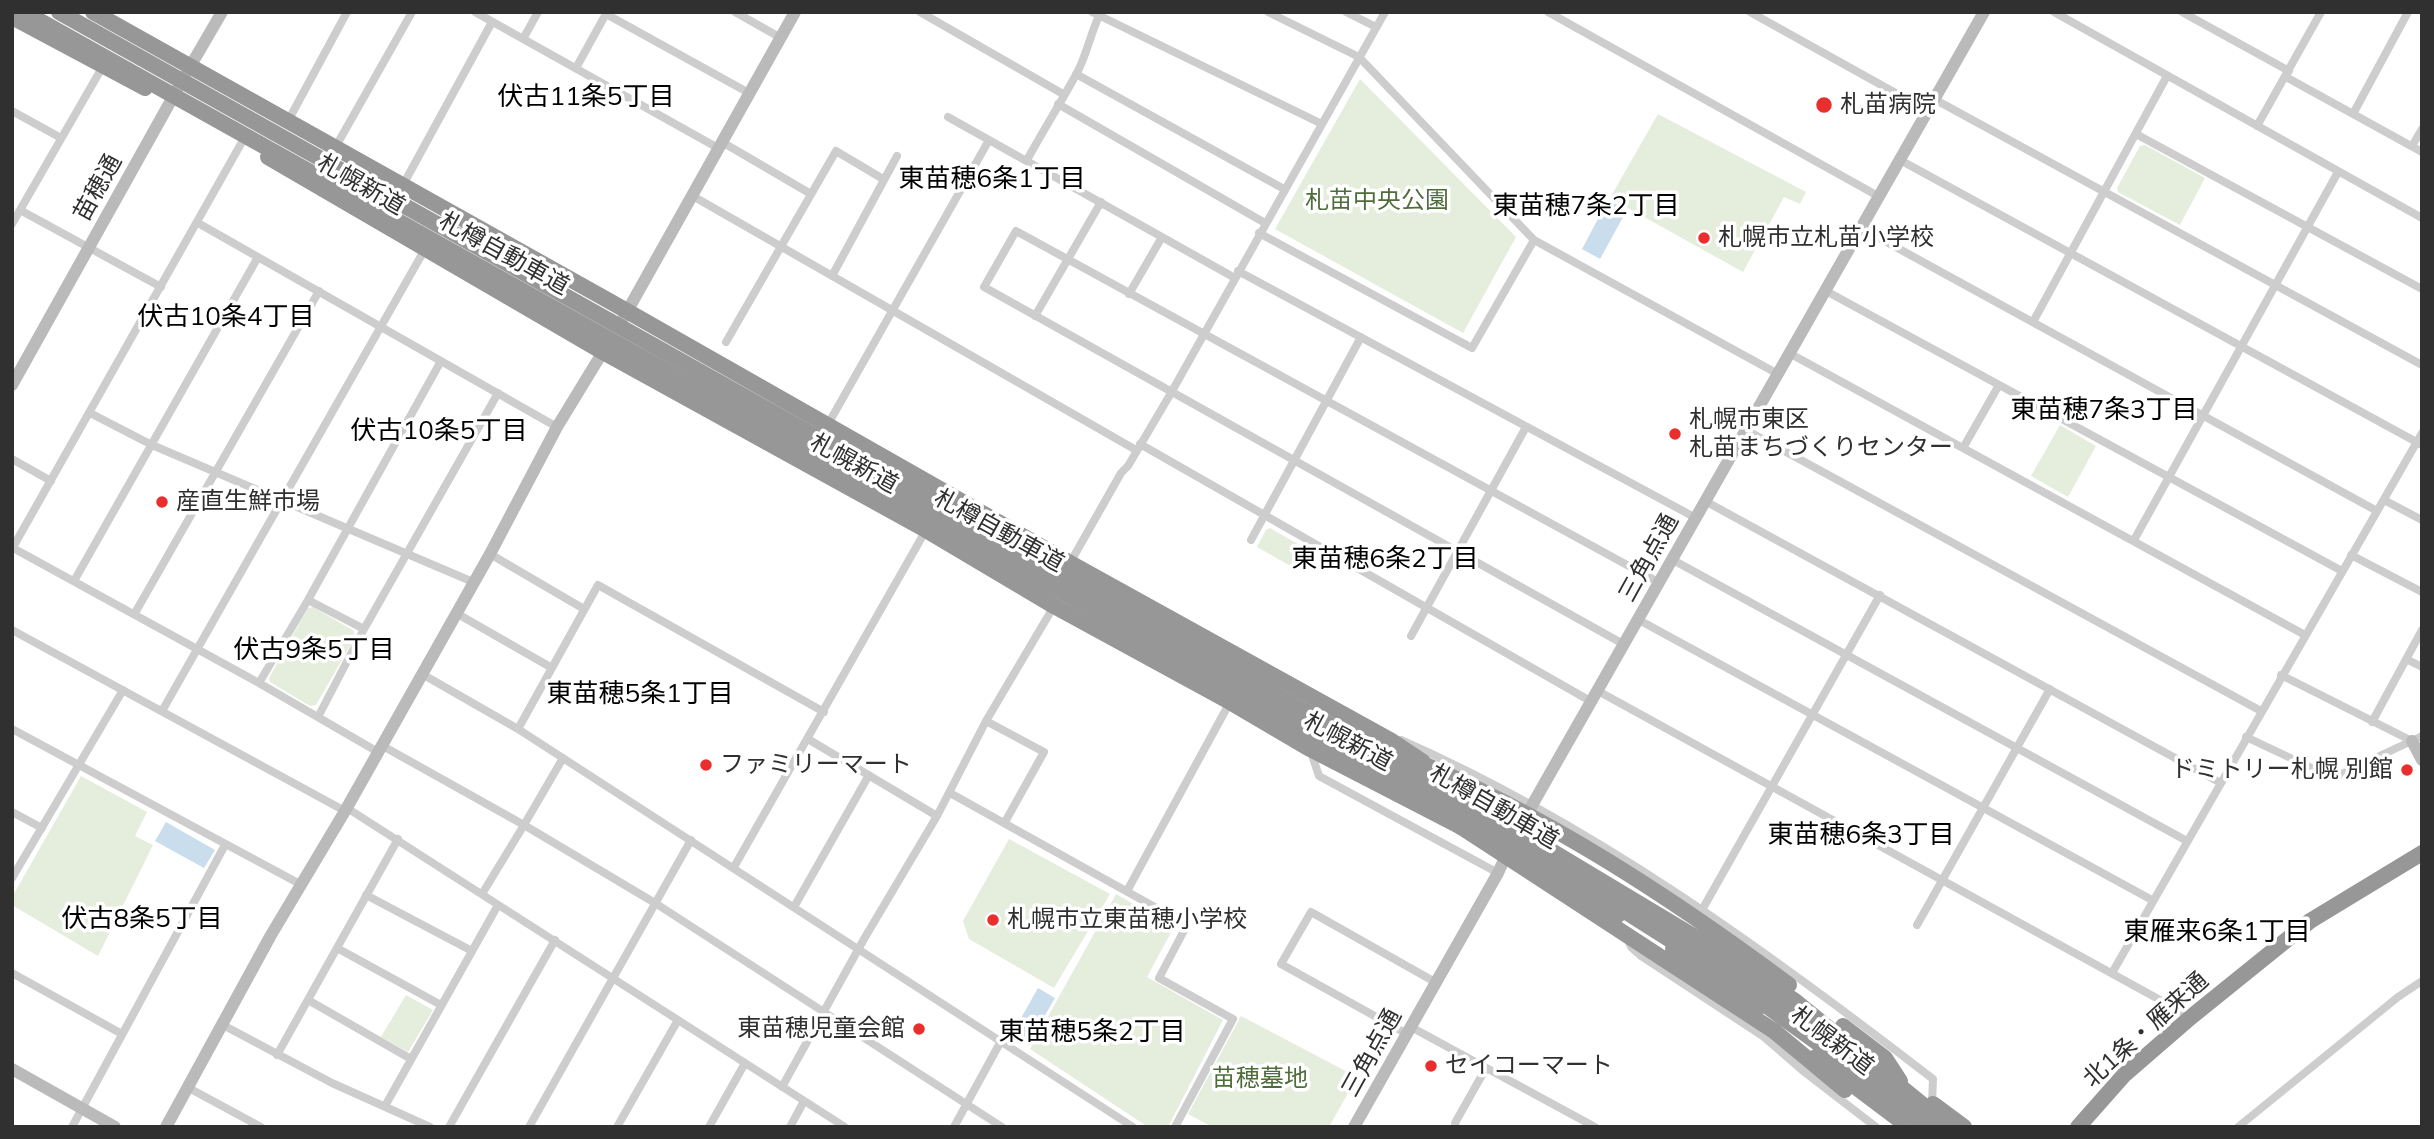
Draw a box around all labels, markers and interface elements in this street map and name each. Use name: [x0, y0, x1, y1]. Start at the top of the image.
district label: 伏古11条5丁目: [498, 81, 674, 113]
place label: 札苗病院: [1840, 91, 1936, 119]
marker: 札苗病院: [1814, 95, 1834, 115]
street label: 札幌新道: [312, 149, 410, 221]
street label: 苗穂通: [68, 150, 128, 226]
district label: 東苗穂6条1丁目: [898, 163, 1086, 195]
park label: 札苗中央公園: [1305, 187, 1449, 215]
district label: 東苗穂7条2丁目: [1492, 190, 1680, 222]
street label: 札樽自動車道: [434, 206, 574, 302]
place label: 札幌市立札苗小学校: [1718, 224, 1934, 252]
marker: 札幌市立札苗小学校: [1696, 230, 1712, 246]
district label: 伏古10条4丁目: [138, 301, 314, 333]
district label: 東苗穂7条3丁目: [2010, 394, 2198, 426]
place label: 札幌市東区 札苗まちづくりセンター: [1689, 406, 1953, 462]
district label: 伏古10条5丁目: [351, 415, 527, 447]
marker: 札幌市東区 札苗まちづくりセンター: [1667, 426, 1683, 442]
street label: 札幌新道: [805, 428, 903, 500]
street label: 札樽自動車道: [929, 483, 1069, 579]
place label: 産直生鮮市場: [176, 488, 320, 516]
marker: 産直生鮮市場: [154, 494, 170, 510]
street label: 三角点通: [1613, 509, 1685, 607]
district label: 東苗穂6条2丁目: [1291, 543, 1479, 575]
district label: 伏古9条5丁目: [233, 634, 395, 666]
district label: 東苗穂5条1丁目: [546, 678, 734, 710]
street label: 札幌新道: [1299, 707, 1397, 777]
place label: ファミリーマート: [720, 751, 912, 779]
place label: ドミトリー札幌 別館: [2171, 756, 2393, 784]
marker: ファミリーマート: [698, 757, 714, 773]
street label: 札樽自動車道: [1424, 759, 1564, 855]
marker: ドミトリー札幌 別館: [2399, 762, 2415, 778]
district label: 東苗穂6条3丁目: [1767, 819, 1955, 851]
district label: 伏古8条5丁目: [61, 903, 223, 935]
place label: 札幌市立東苗穂小学校: [1007, 906, 1247, 934]
marker: 札幌市立東苗穂小学校: [985, 912, 1001, 928]
district label: 東雁来6条1丁目: [2123, 916, 2311, 948]
street label: 北1条・雁来通: [2078, 966, 2214, 1094]
street label: 札幌新道: [1785, 1001, 1879, 1081]
street label: 三角点通: [1336, 1004, 1408, 1102]
place label: 東苗穂児童会館: [737, 1015, 905, 1043]
district label: 東苗穂5条2丁目: [998, 1016, 1186, 1048]
marker: 東苗穂児童会館: [911, 1021, 927, 1037]
place label: セイコーマート: [1445, 1052, 1613, 1080]
marker: セイコーマート: [1423, 1058, 1439, 1074]
park label: 苗穂墓地: [1212, 1065, 1308, 1093]

